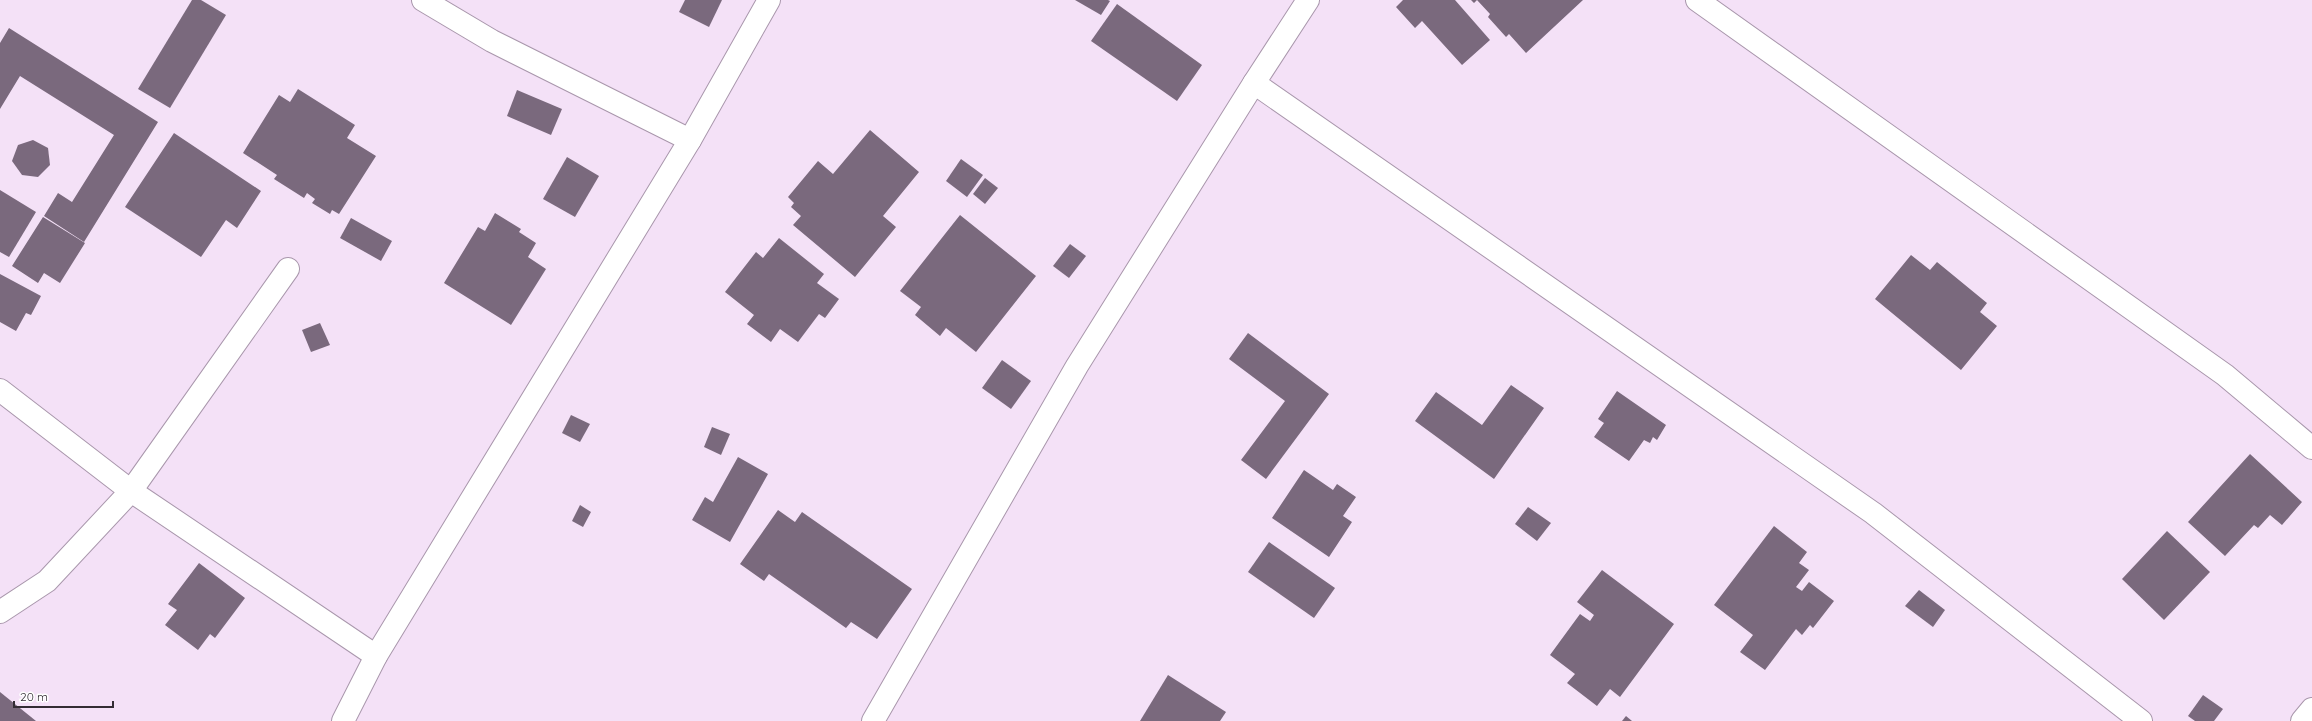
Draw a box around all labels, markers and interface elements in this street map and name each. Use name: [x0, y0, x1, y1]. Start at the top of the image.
scale bar: [14, 683, 113, 709]
text: 20 m: [20, 689, 48, 704]

